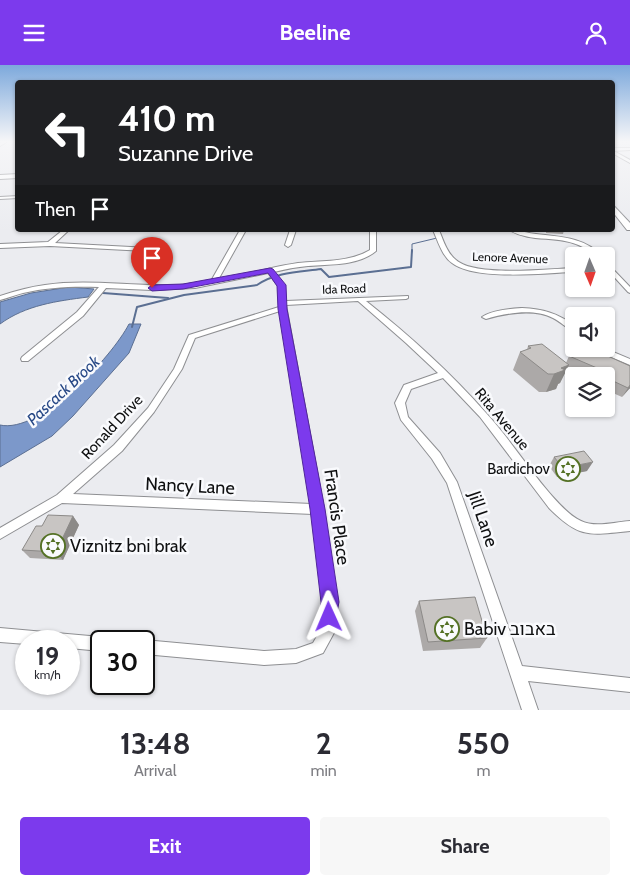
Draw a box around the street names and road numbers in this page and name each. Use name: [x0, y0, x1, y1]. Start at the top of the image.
street label: Lenore Avenue: [472, 249, 548, 266]
street label: Ida Road: [322, 280, 366, 297]
street label: Rita Avenue: [471, 384, 533, 454]
street label: Ronald Drive: [78, 391, 147, 463]
street label: Francis Place: [319, 468, 355, 566]
street label: Nancy Lane: [145, 473, 235, 499]
street label: Jill Lane: [463, 487, 503, 550]

